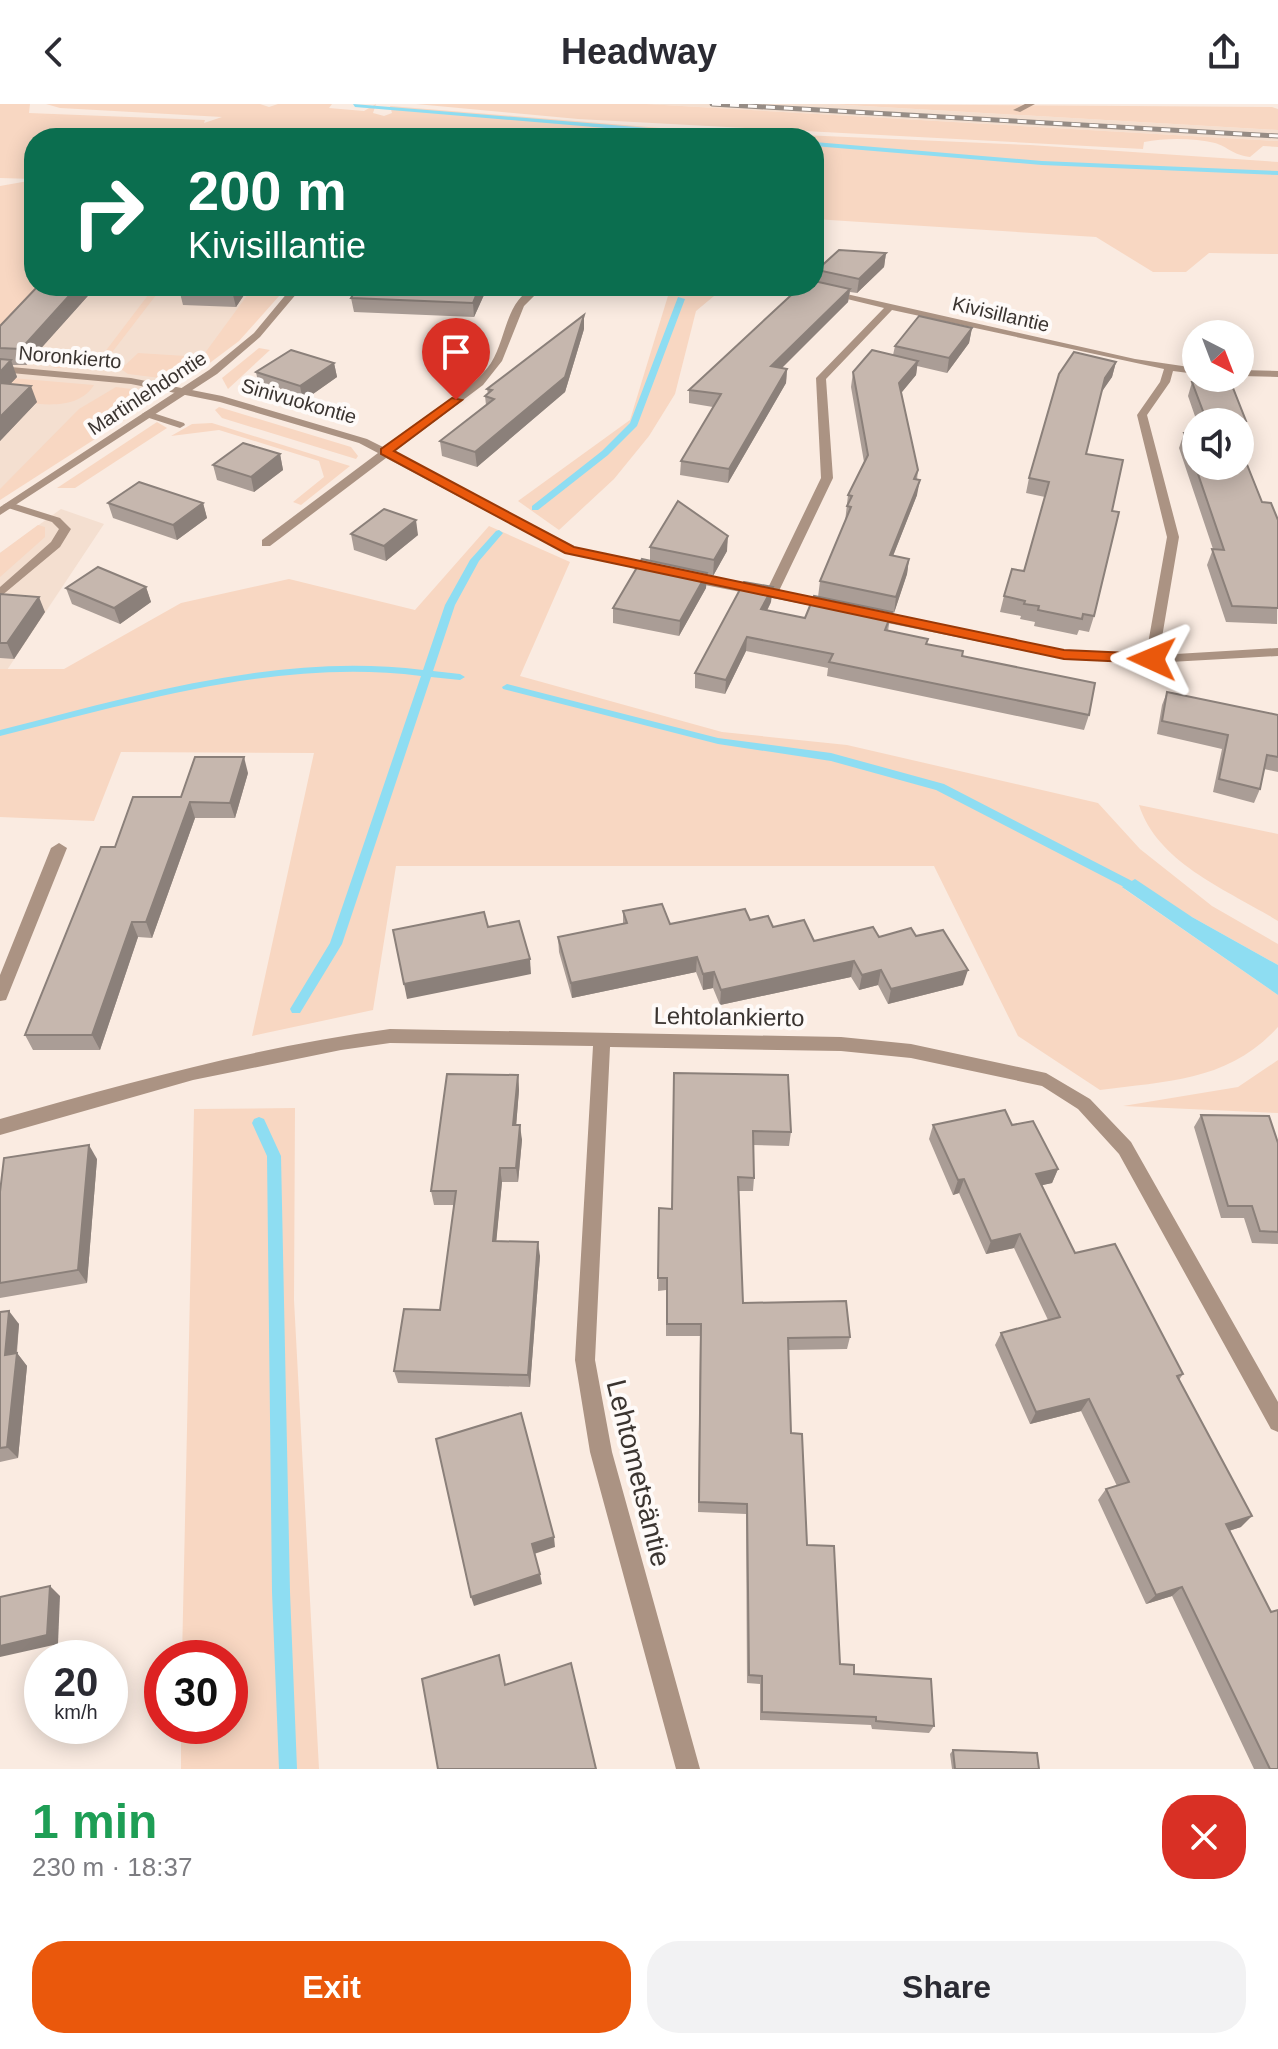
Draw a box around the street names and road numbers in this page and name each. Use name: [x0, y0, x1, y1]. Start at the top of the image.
street label: Kivisillantie: [950, 292, 1052, 336]
street label: Noronkierto: [18, 342, 122, 372]
street label: Martinlehdontie: [84, 347, 210, 439]
street label: Sinivuokontie: [239, 374, 359, 428]
street label: Lehtolankierto: [653, 1002, 805, 1031]
street label: Lehtometsäntie: [600, 1376, 677, 1570]

